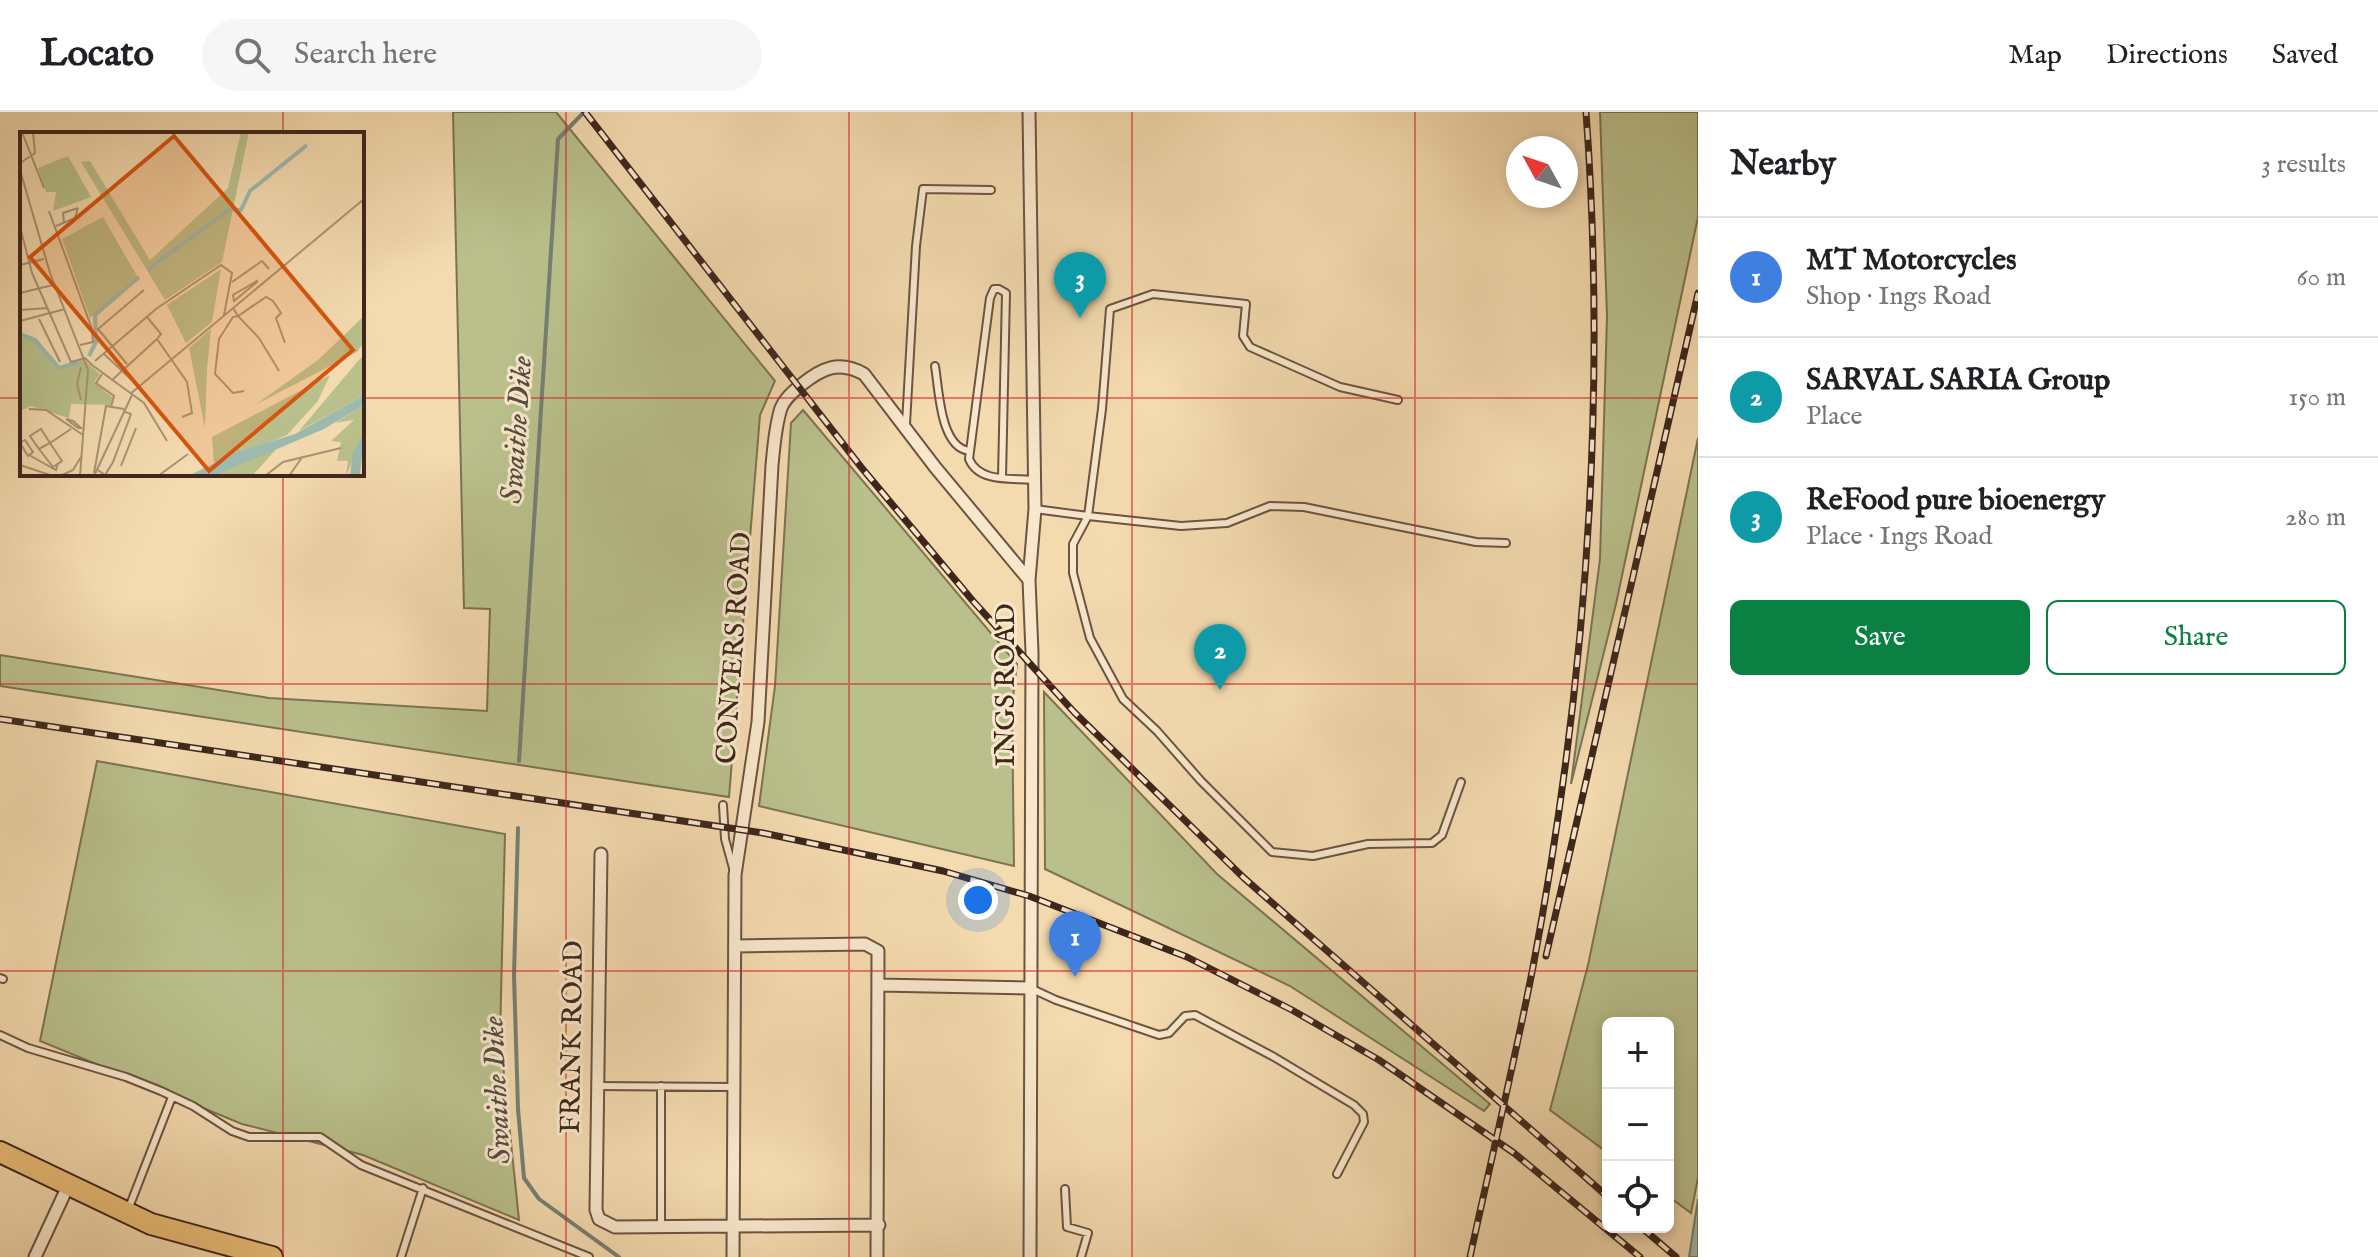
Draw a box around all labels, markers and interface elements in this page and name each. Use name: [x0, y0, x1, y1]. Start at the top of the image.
search box: [202, 19, 762, 91]
text: Locato: [40, 31, 154, 79]
icon: search: [230, 33, 274, 77]
text: Search here: [294, 36, 437, 74]
text: Map: [2008, 38, 2062, 73]
text: Directions: [2106, 38, 2228, 73]
text: Saved: [2272, 38, 2338, 73]
inset map: [20, 132, 364, 476]
north arrow: [1506, 136, 1578, 208]
text: Nearby: [1730, 143, 1836, 186]
text: 3 results: [2261, 148, 2346, 181]
text: MT Motorcycles: [1806, 242, 2016, 280]
pin: 3: [1054, 252, 1106, 318]
text: 1: [1751, 261, 1761, 294]
text: 60 m: [2297, 261, 2346, 294]
text: Shop · Ings Road: [1806, 280, 1991, 313]
water label: Swaithe Dike: [494, 355, 542, 505]
text: SARVAL SARIA Group: [1806, 362, 2110, 400]
text: 2: [1750, 381, 1762, 414]
text: 150 m: [2288, 381, 2346, 414]
text: Place: [1806, 400, 1862, 433]
text: ReFood pure bioenergy: [1806, 482, 2105, 520]
text: 3: [1751, 501, 1761, 534]
text: 280 m: [2285, 501, 2346, 534]
text: Place · Ings Road: [1806, 520, 1992, 553]
street label: CONYERS ROAD: [709, 531, 761, 765]
button: Save: [1730, 600, 2030, 675]
button: Share: [2046, 600, 2346, 675]
street label: INGS ROAD: [989, 603, 1024, 767]
pin: 2: [1194, 624, 1246, 690]
your location: [958, 880, 998, 920]
pin: 1: [1049, 911, 1101, 977]
street label: FRANK ROAD: [554, 940, 592, 1134]
water label: Swaithe Dike: [475, 1015, 521, 1165]
map controls: [1602, 1017, 1674, 1233]
button: +: [1602, 1017, 1674, 1089]
button: −: [1602, 1089, 1674, 1161]
button: locate: [1602, 1161, 1674, 1233]

